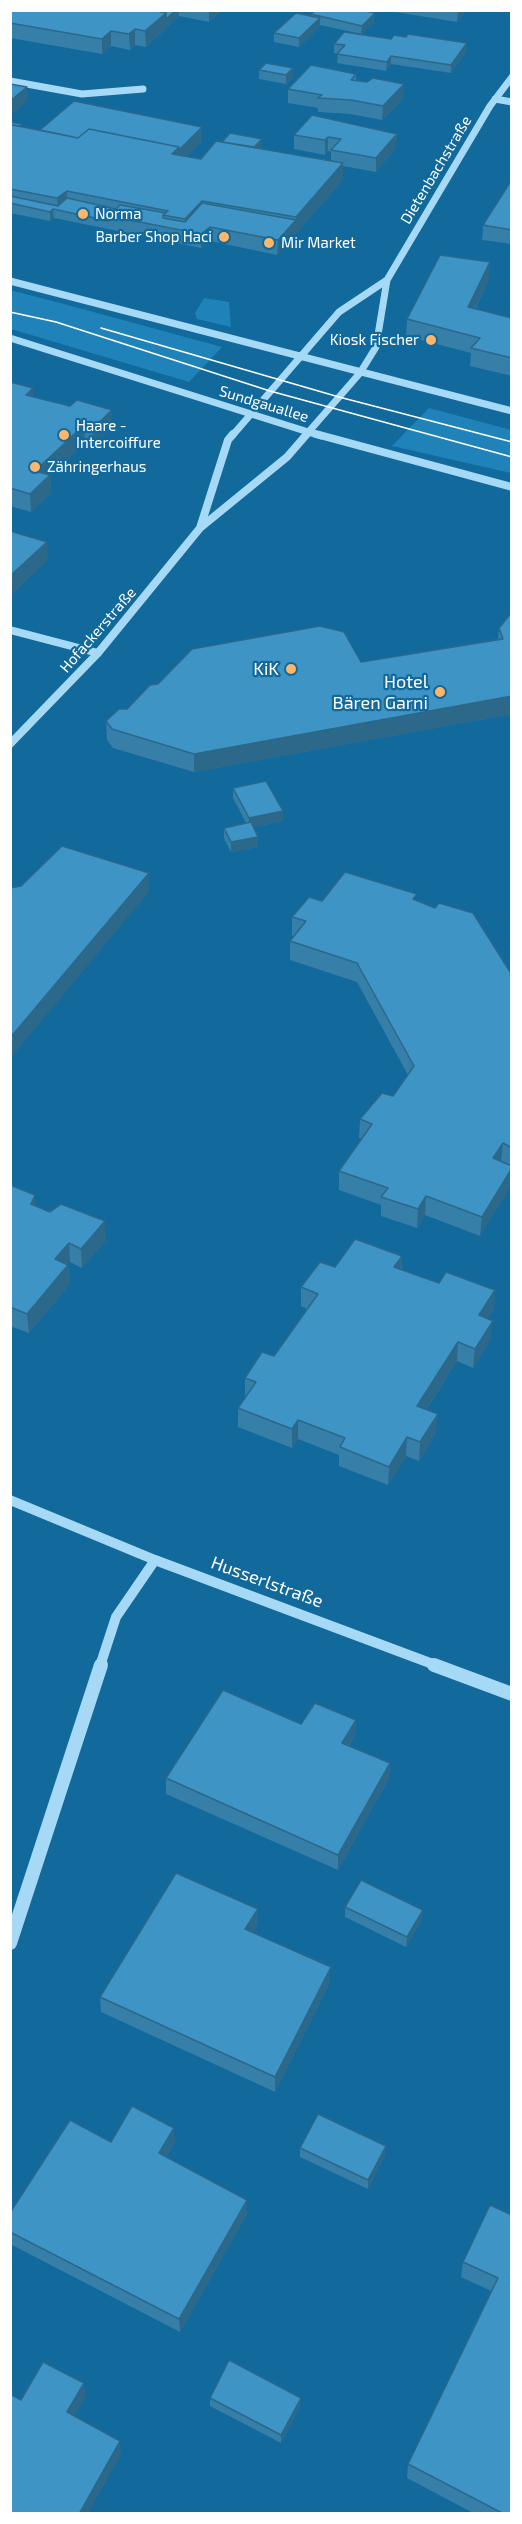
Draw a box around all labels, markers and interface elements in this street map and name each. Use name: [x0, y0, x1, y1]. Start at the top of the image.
street label: Dietenbachstraße: [397, 113, 475, 227]
place label: Norma: [95, 205, 141, 223]
marker: Norma: [76, 207, 90, 221]
place label: Barber Shop Haci: [95, 228, 212, 246]
marker: Barber Shop Haci: [217, 230, 231, 244]
place label: Mir Market: [281, 234, 356, 252]
marker: Mir Market: [262, 236, 276, 250]
place label: Kiosk Fischer: [330, 331, 419, 349]
marker: Kiosk Fischer: [424, 333, 438, 347]
street label: Sundgauallee: [217, 382, 311, 426]
place label: Haare - Intercoiffure: [76, 417, 161, 452]
marker: Haare - Intercoiffure: [57, 428, 71, 442]
place label: Zähringerhaus: [47, 458, 146, 476]
marker: Zähringerhaus: [28, 460, 42, 474]
street label: Hofackerstraße: [56, 584, 140, 676]
place label: KiK: [253, 658, 279, 680]
marker: KiK: [284, 662, 298, 676]
place label: Hotel Bären Garni: [333, 671, 428, 714]
marker: Hotel Bären Garni: [433, 685, 447, 699]
street label: Husserlstraße: [208, 1552, 326, 1612]

